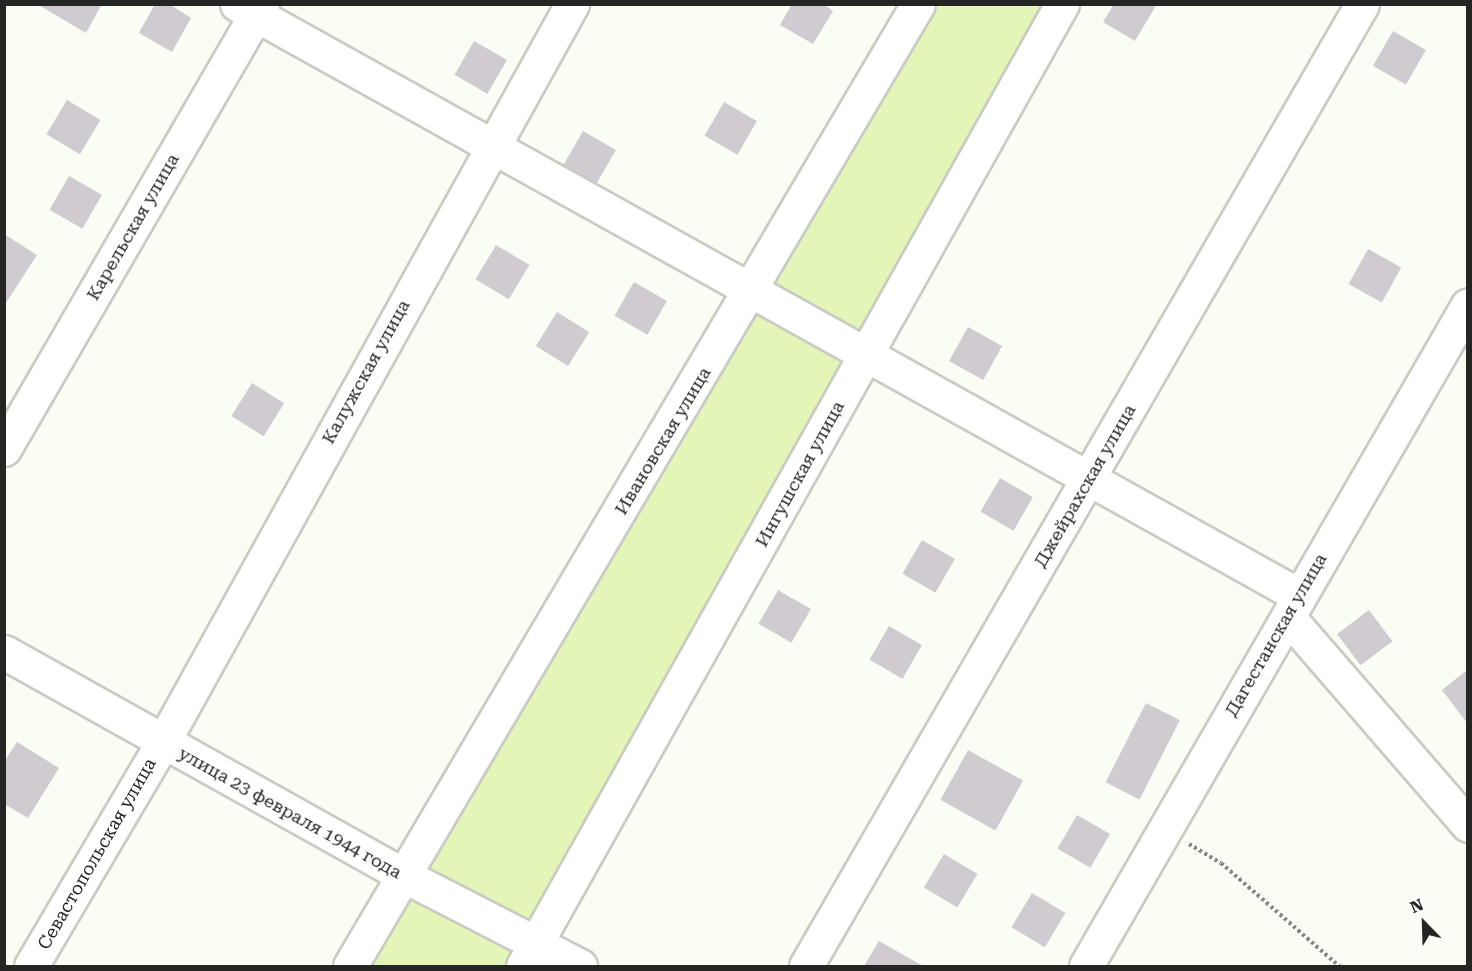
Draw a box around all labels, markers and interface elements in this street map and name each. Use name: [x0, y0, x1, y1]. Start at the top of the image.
street label: Карельская улица: [82, 150, 184, 304]
street label: Калужская улица: [317, 296, 415, 448]
street label: Ивановская улица: [610, 363, 716, 519]
street label: Ингушская улица: [751, 397, 849, 551]
street label: Джейрахская улица: [1030, 401, 1140, 571]
street label: Дагестанская улица: [1220, 550, 1332, 720]
street label: улица 23 февраля 1944 года: [175, 743, 405, 883]
street label: Севастопольская улица: [33, 754, 161, 954]
north arrow: [1394, 893, 1454, 953]
text: N: [1407, 895, 1426, 917]

